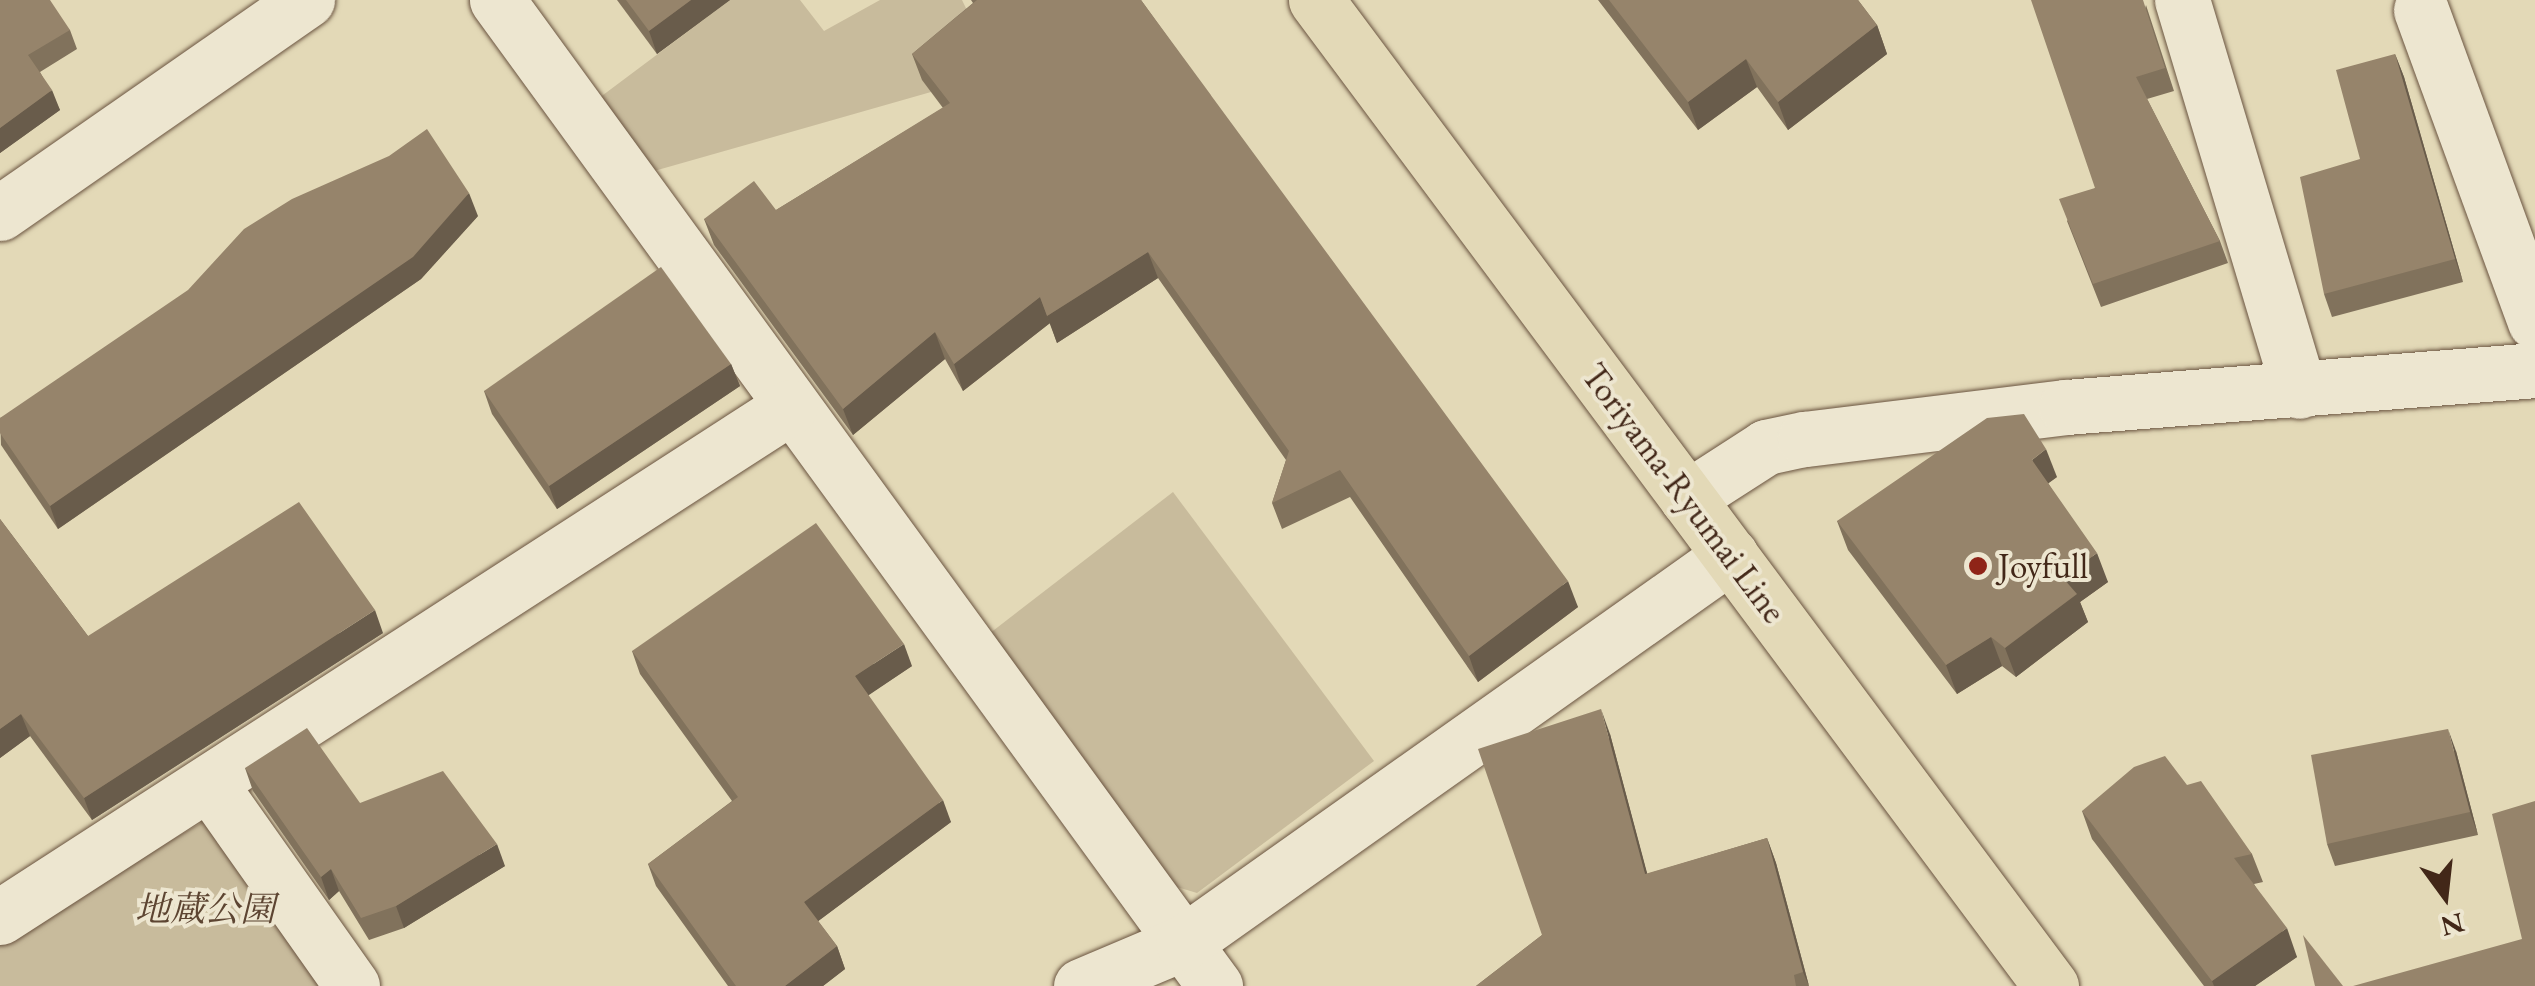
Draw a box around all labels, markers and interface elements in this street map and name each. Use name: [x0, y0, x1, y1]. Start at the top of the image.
street label: Toriyama-Ryumai Line: [1573, 355, 1795, 631]
place label: Joyfull: [1998, 545, 2088, 587]
marker: Joyfull: [1967, 555, 1989, 577]
north arrow: [2395, 846, 2495, 946]
park label: 地蔵公園: [135, 888, 275, 930]
text: N: [2437, 905, 2468, 945]

